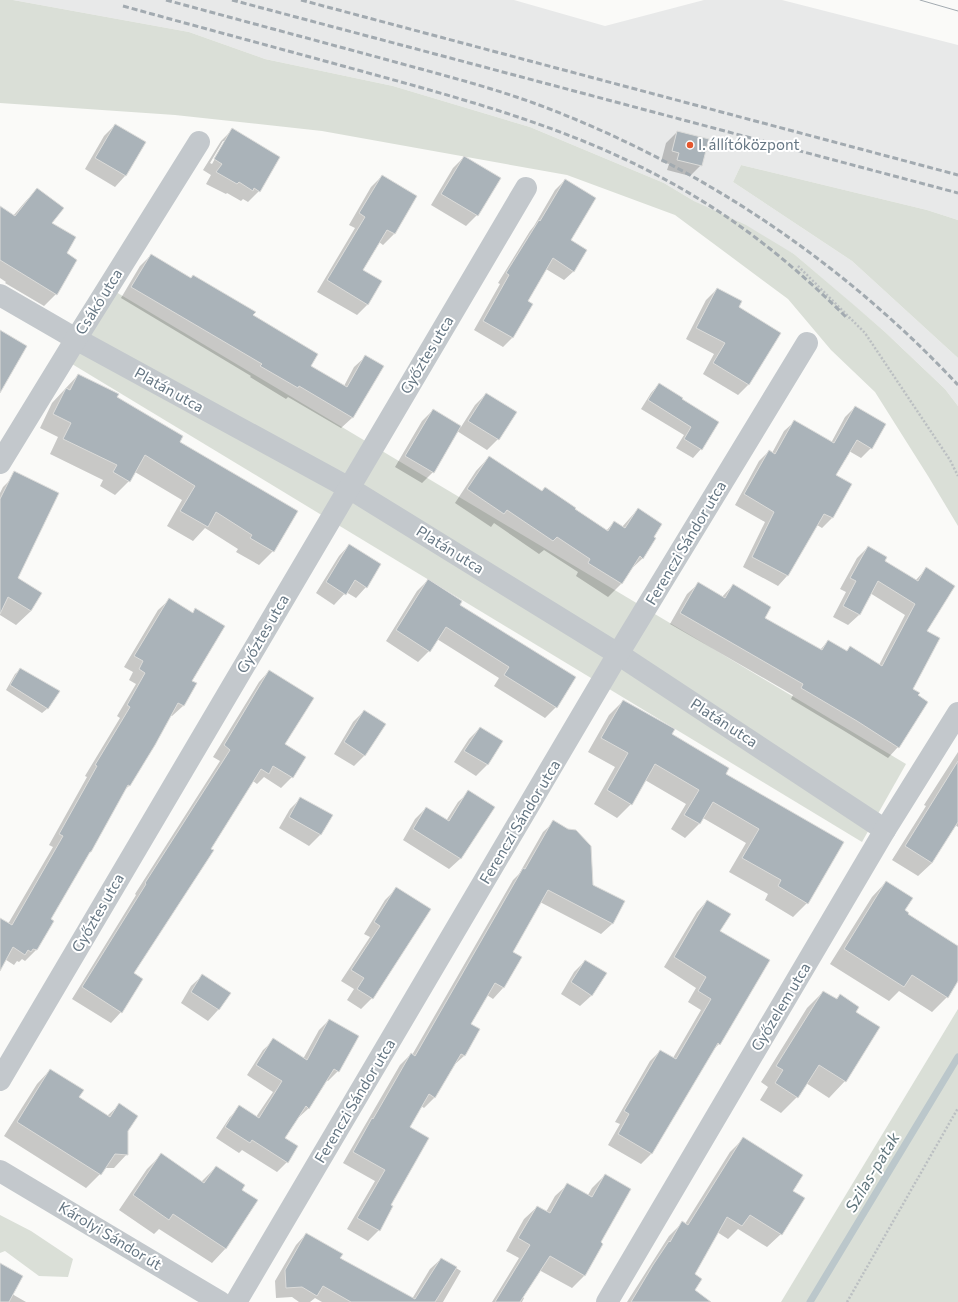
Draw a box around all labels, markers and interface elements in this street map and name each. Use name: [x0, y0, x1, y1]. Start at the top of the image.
place label: I. állítóközpont: [698, 135, 800, 153]
marker: I. állítóközpont: [685, 140, 695, 150]
street label: Csákó utca: [71, 265, 125, 338]
street label: Győztes utca: [396, 312, 456, 397]
street label: Platán utca: [132, 363, 207, 415]
street label: Ferenczi Sándor utca: [641, 477, 729, 608]
street label: Platán utca: [413, 521, 488, 577]
street label: Győztes utca: [232, 591, 292, 676]
street label: Platán utca: [688, 694, 761, 750]
street label: Ferenczi Sándor utca: [475, 756, 563, 887]
street label: Győztes utca: [67, 870, 127, 955]
street label: Győzelem utca: [747, 959, 814, 1054]
street label: Ferenczi Sándor utca: [310, 1035, 398, 1166]
water label: Szilas-patak: [840, 1128, 903, 1215]
street label: Károlyi Sándor út: [56, 1197, 165, 1273]

